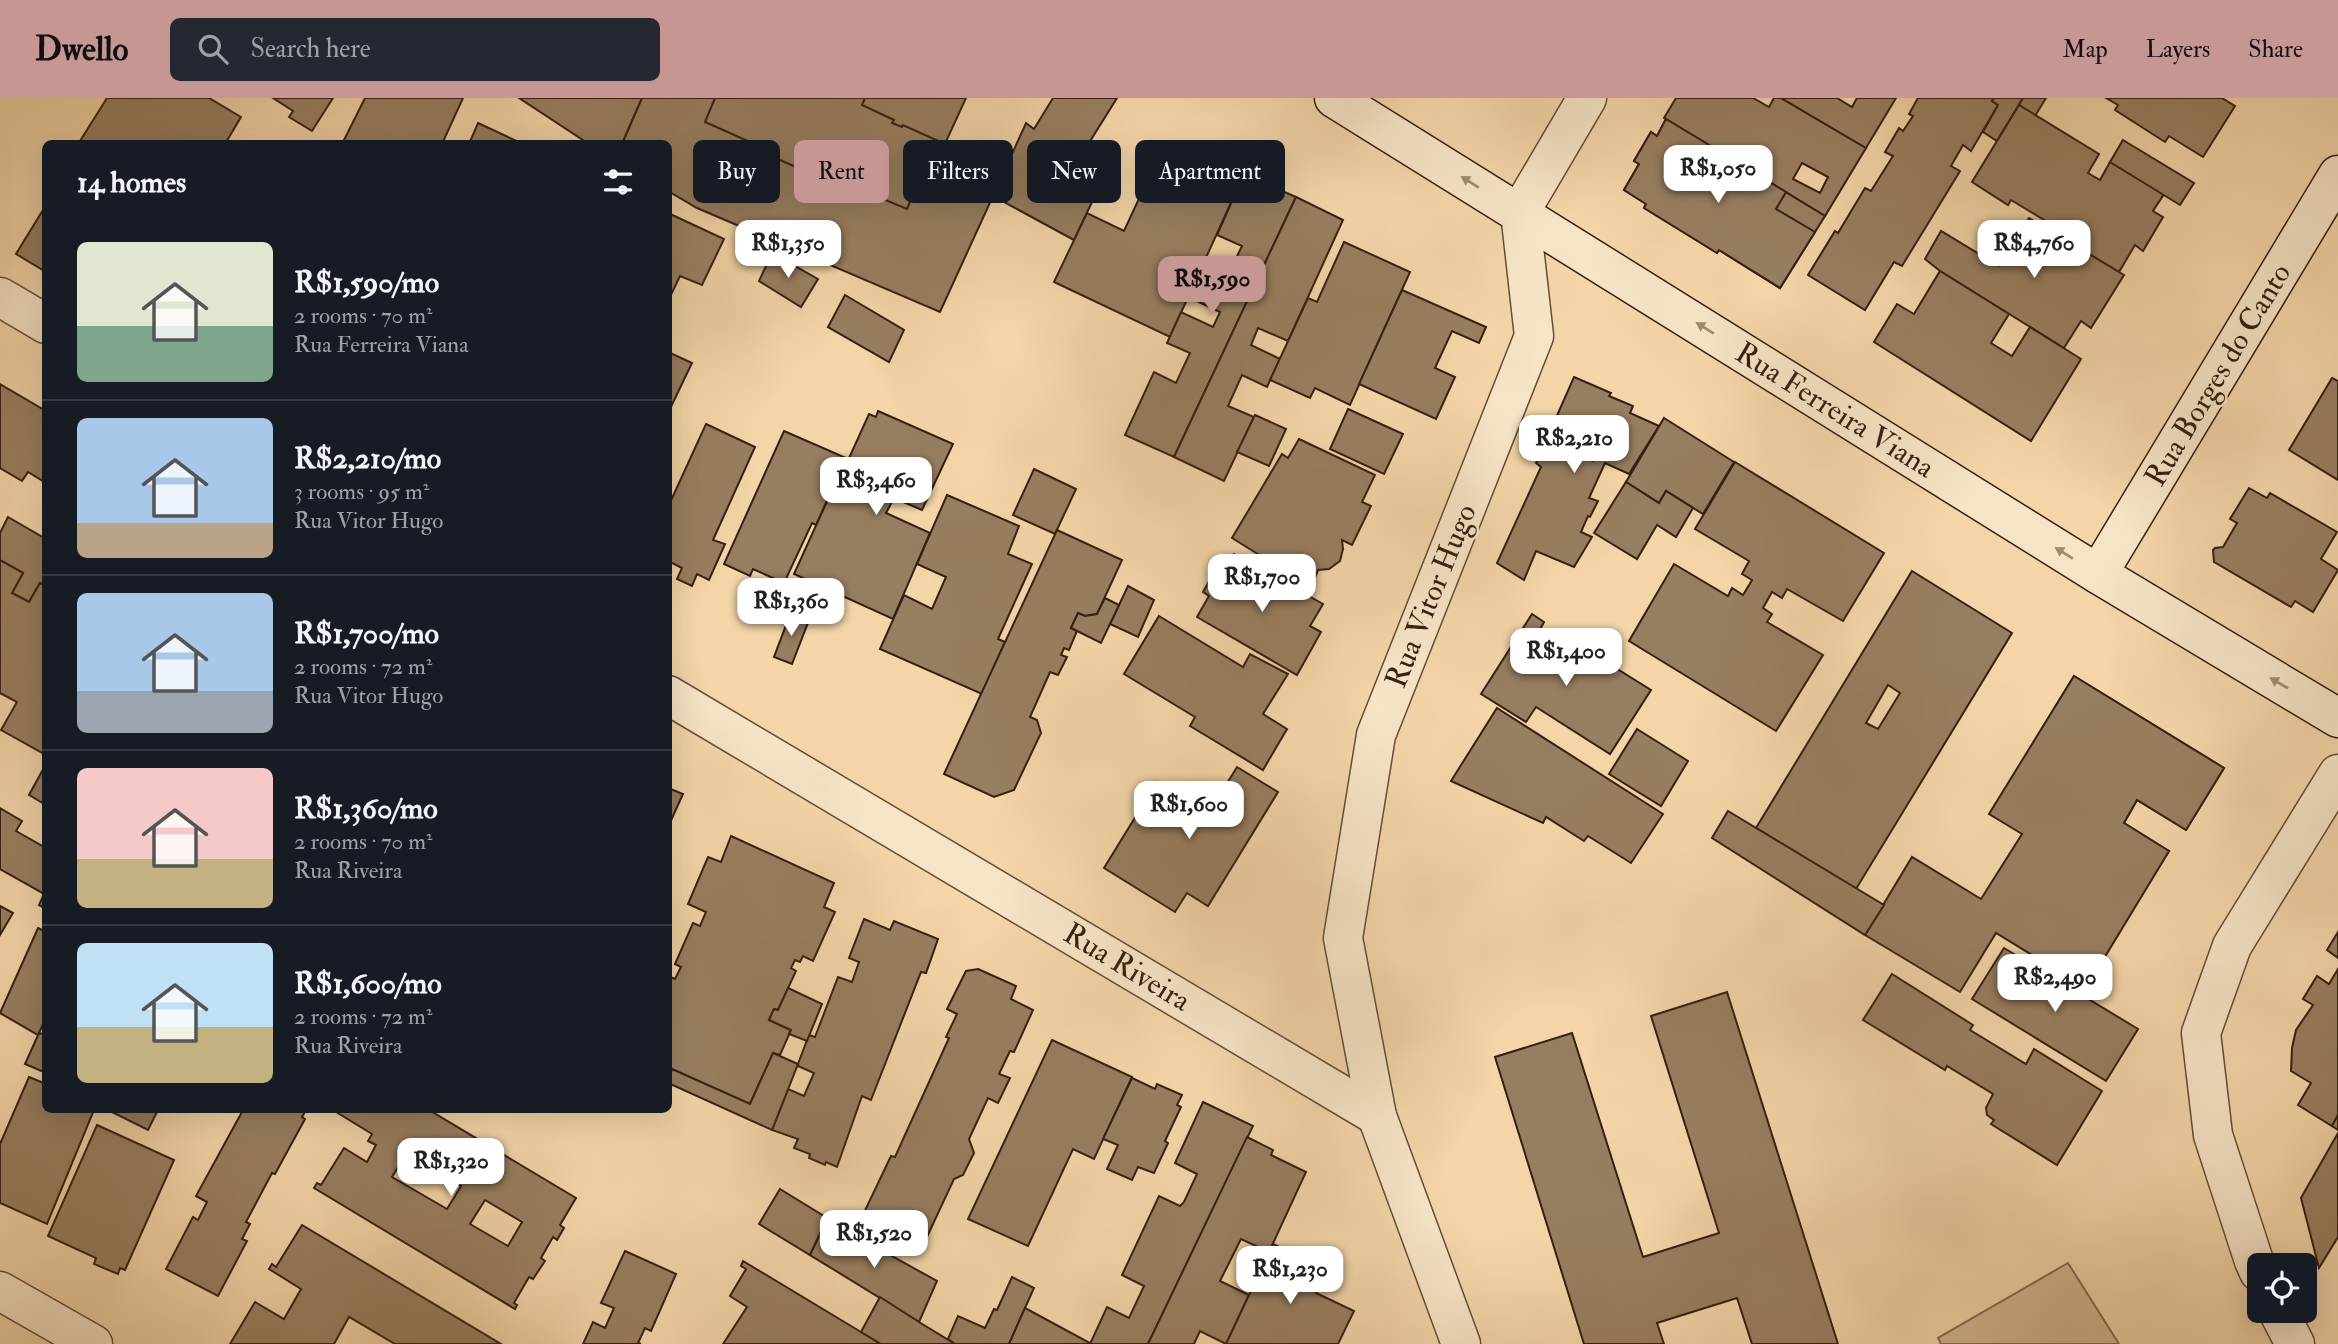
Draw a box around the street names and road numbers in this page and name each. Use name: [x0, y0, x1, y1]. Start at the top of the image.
street label: Rua Borges do Canto: [2137, 257, 2299, 493]
street label: Rua Ferreira Viana: [1729, 334, 1942, 486]
street label: Rua Vitor Hugo: [1377, 499, 1485, 693]
street label: Rua Riveira: [1057, 915, 1198, 1020]

